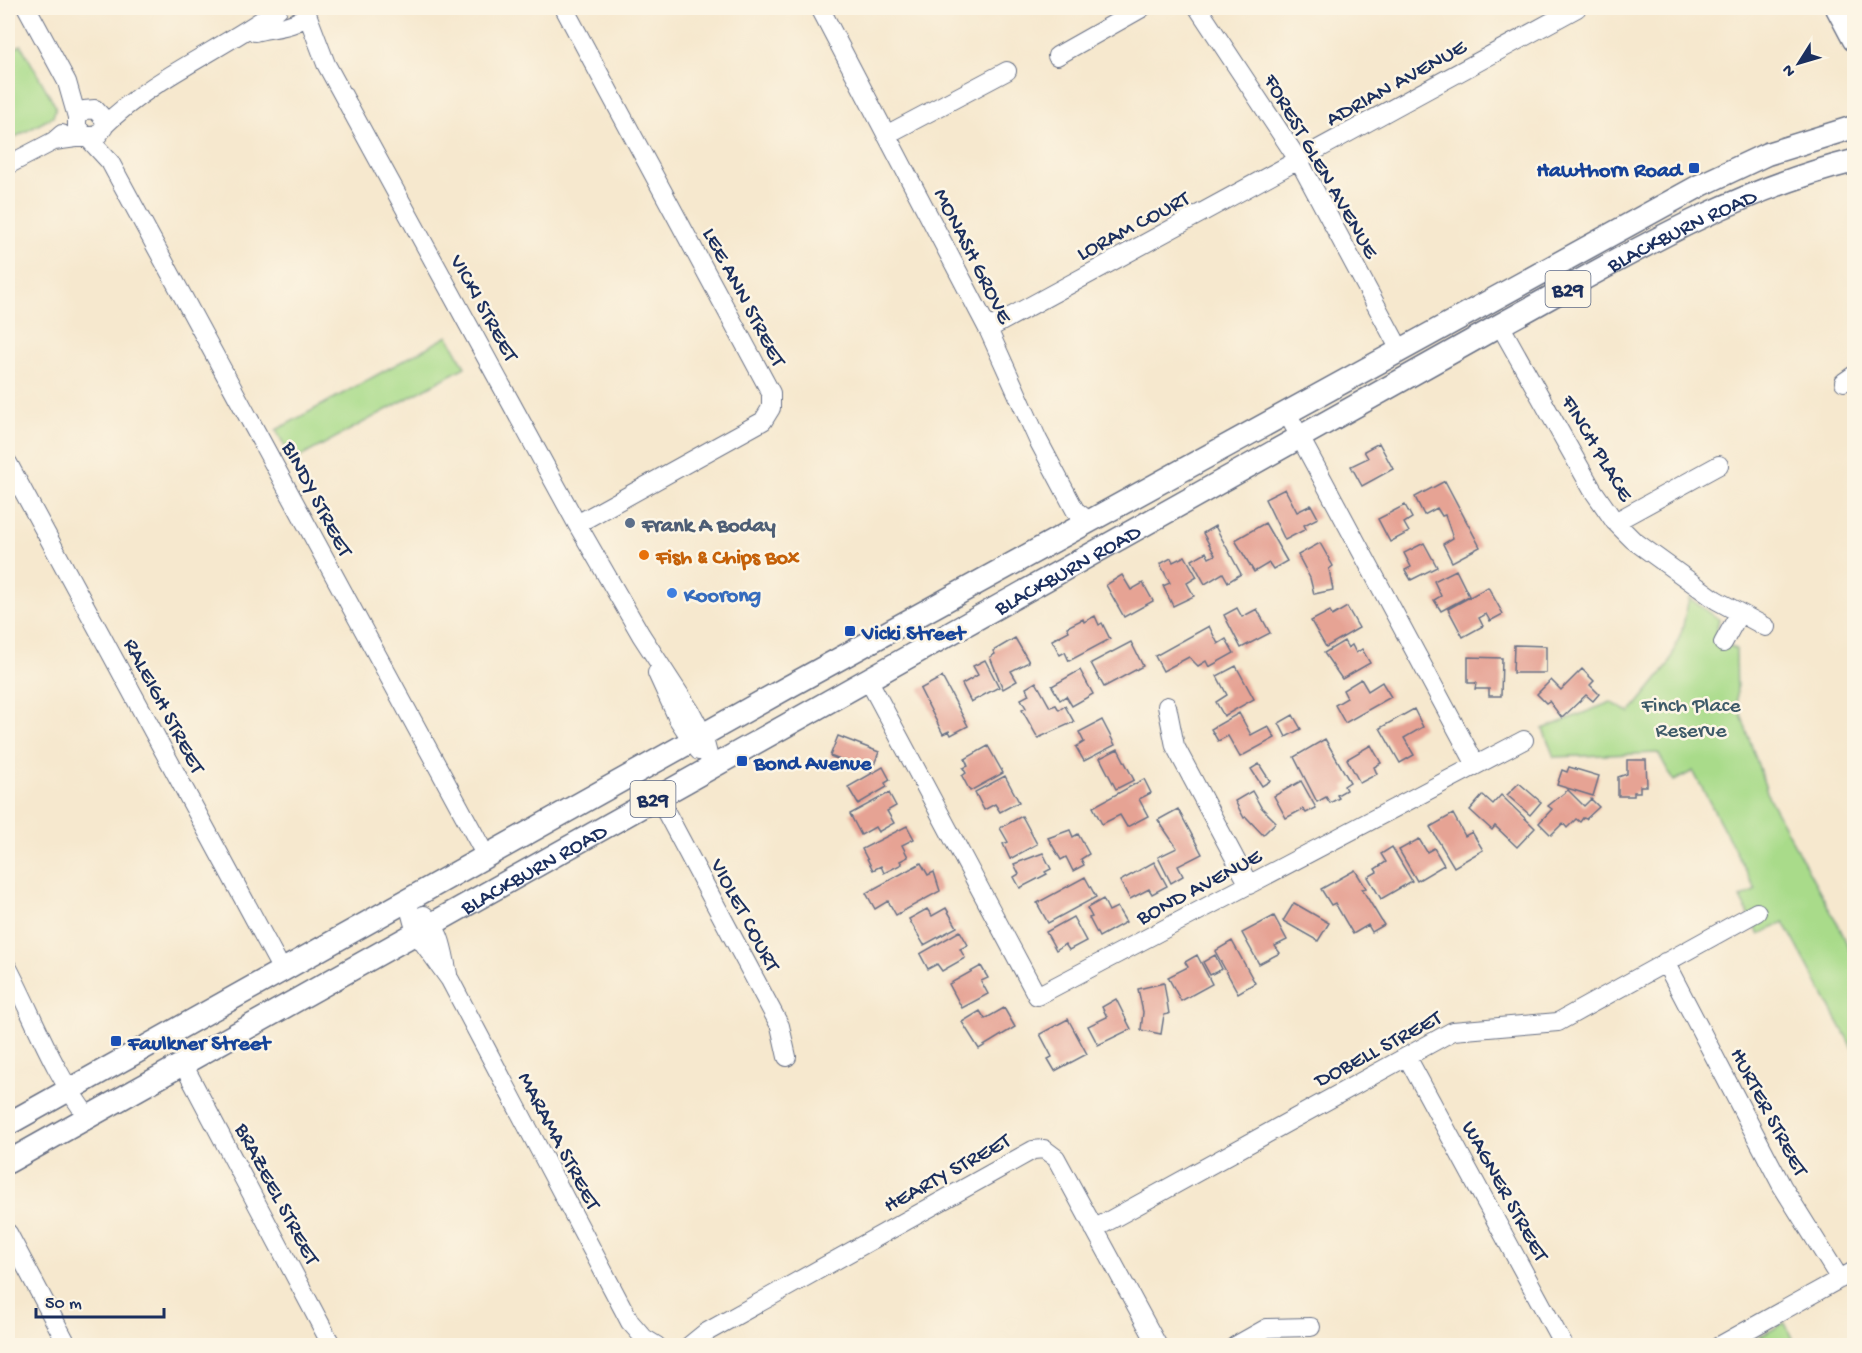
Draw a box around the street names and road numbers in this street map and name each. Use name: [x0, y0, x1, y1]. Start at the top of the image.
street label: ADRIAN AVENUE: [1322, 35, 1473, 134]
street label: FOREST GLEN AVENUE: [1256, 69, 1384, 265]
street label: MONASH GROVE: [926, 185, 1017, 330]
street label: BLACKBURN ROAD: [1603, 185, 1762, 281]
street label: LORAM COURT: [1073, 186, 1196, 268]
street label: LEE ANN STREET: [695, 224, 791, 373]
street label: VICKI STREET: [442, 250, 523, 368]
road number: B29: [1546, 271, 1590, 307]
street label: FINCH PLACE: [1553, 390, 1638, 508]
street label: BINDY STREET: [274, 437, 357, 563]
street label: BLACKBURN ROAD: [990, 520, 1147, 623]
street label: RALEIGH STREET: [116, 635, 210, 780]
road number: B29: [630, 781, 676, 817]
street label: BLACKBURN ROAD: [456, 819, 613, 923]
street label: BOND AVENUE: [1132, 844, 1268, 933]
street label: VIOLET COURT: [702, 854, 785, 978]
street label: DOBELL STREET: [1309, 1005, 1448, 1096]
street label: HURTER STREET: [1723, 1044, 1813, 1183]
street label: MARAMA STREET: [510, 1069, 605, 1217]
street label: WAGNER STREET: [1454, 1117, 1554, 1268]
street label: BRAZEEL STREET: [227, 1119, 324, 1272]
street label: HEARTY STREET: [880, 1128, 1017, 1220]

